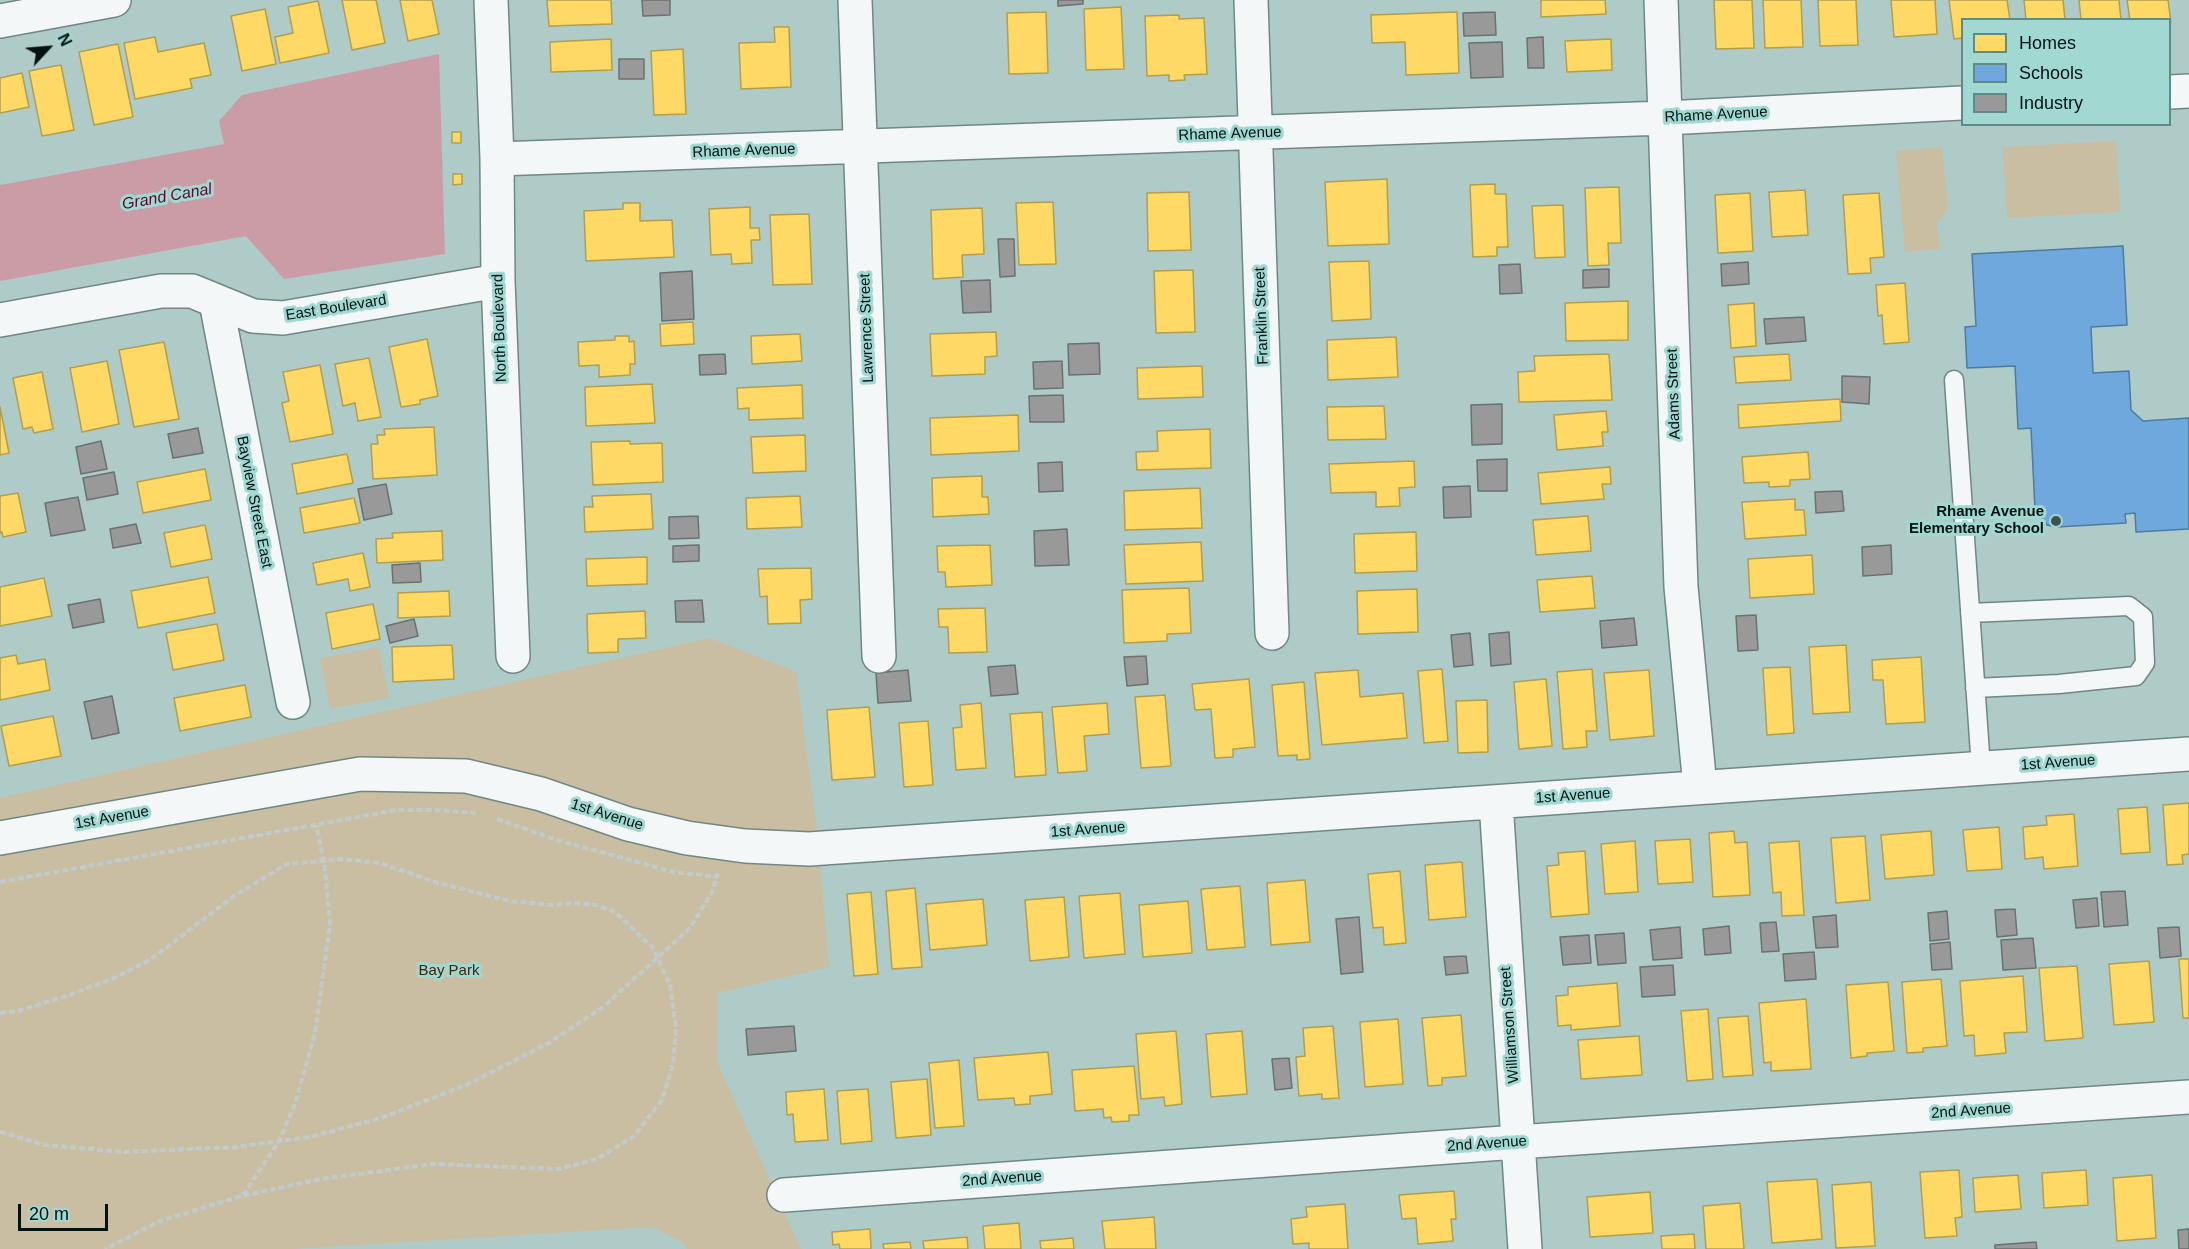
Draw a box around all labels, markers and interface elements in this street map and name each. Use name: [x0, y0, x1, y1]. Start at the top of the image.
north arrow: [18, 18, 78, 78]
legend: [1961, 18, 2171, 126]
text: N: [54, 31, 75, 49]
text: Homes: [2019, 33, 2076, 53]
text: Schools: [2019, 63, 2083, 83]
text: Industry: [2019, 93, 2083, 113]
street label: Rhame Avenue: [1664, 103, 1768, 127]
street label: Rhame Avenue: [1178, 123, 1282, 145]
street label: Rhame Avenue: [692, 140, 796, 162]
water label: Grand Canal: [121, 180, 213, 214]
street label: Franklin Street: [1251, 267, 1273, 365]
street label: Lawrence Street: [856, 273, 878, 383]
street label: North Boulevard: [489, 274, 511, 382]
street label: East Boulevard: [284, 291, 388, 325]
street label: Adams Street: [1663, 348, 1685, 440]
street label: Bayview Street East: [232, 434, 276, 570]
place label: Rhame Avenue Elementary School: [1909, 503, 2044, 538]
marker: Rhame Avenue Elementary School: [2049, 514, 2063, 528]
street label: 1st Avenue: [2020, 751, 2096, 775]
street label: 1st Avenue: [1535, 784, 1611, 808]
street label: 1st Avenue: [569, 795, 645, 835]
street label: 1st Avenue: [74, 803, 150, 833]
street label: 1st Avenue: [1050, 818, 1126, 842]
park label: Bay Park: [419, 962, 479, 980]
street label: Williamson Street: [1497, 966, 1523, 1084]
street label: 2nd Avenue: [1931, 1099, 2011, 1123]
street label: 2nd Avenue: [1447, 1132, 1527, 1156]
street label: 2nd Avenue: [962, 1167, 1042, 1191]
scale bar: [21, 1192, 111, 1230]
text: 20 m: [29, 1204, 69, 1224]

